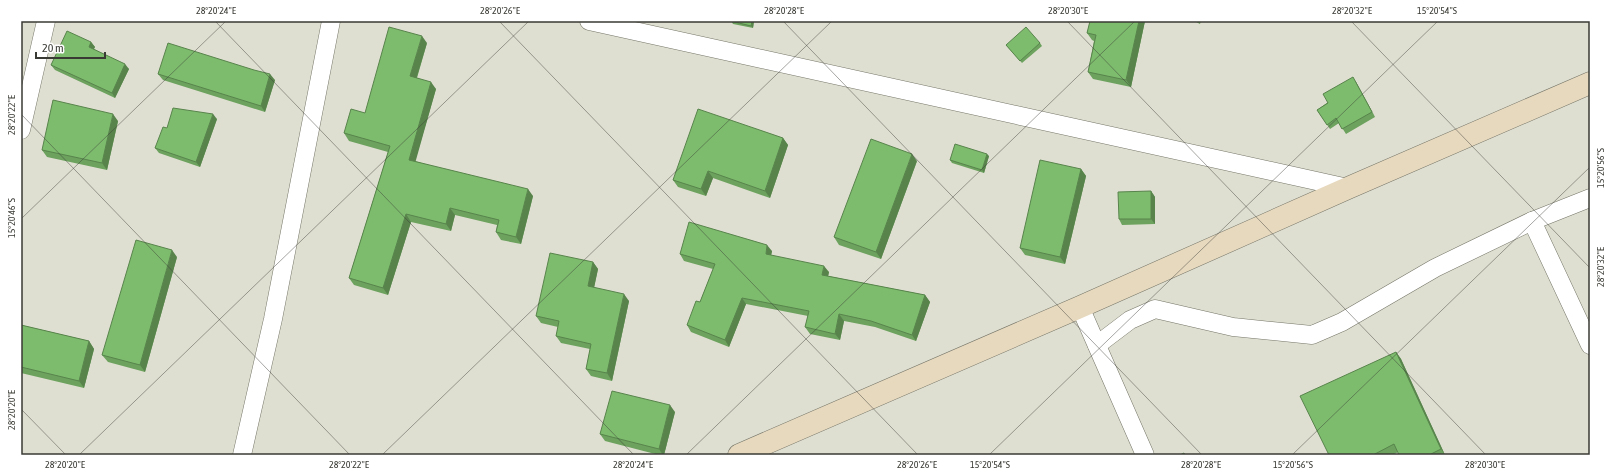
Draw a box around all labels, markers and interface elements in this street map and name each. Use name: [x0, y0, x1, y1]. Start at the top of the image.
text: 28°20'24"E: [196, 5, 237, 16]
text: 28°20'26"E: [480, 5, 521, 16]
text: 28°20'28"E: [764, 5, 805, 16]
text: 28°20'30"E: [1048, 5, 1089, 16]
text: 28°20'32"E: [1332, 5, 1373, 16]
text: 15°20'54"S: [1417, 5, 1457, 16]
scale bar: [36, 34, 105, 60]
text: 20 m: [42, 41, 64, 55]
text: 28°20'22"E: [6, 94, 17, 135]
text: 15°20'56"S: [1595, 148, 1606, 188]
text: 15°20'46"S: [6, 198, 17, 238]
text: 28°20'32"E: [1595, 246, 1606, 287]
text: 28°20'20"E: [6, 389, 17, 430]
text: 28°20'20"E: [45, 459, 86, 470]
text: 28°20'22"E: [329, 459, 370, 470]
text: 28°20'24"E: [613, 459, 654, 470]
text: 28°20'26"E: [897, 459, 938, 470]
text: 15°20'54"S: [970, 459, 1010, 470]
text: 28°20'28"E: [1181, 459, 1222, 470]
text: 15°20'56"S: [1273, 459, 1313, 470]
text: 28°20'30"E: [1465, 459, 1506, 470]

